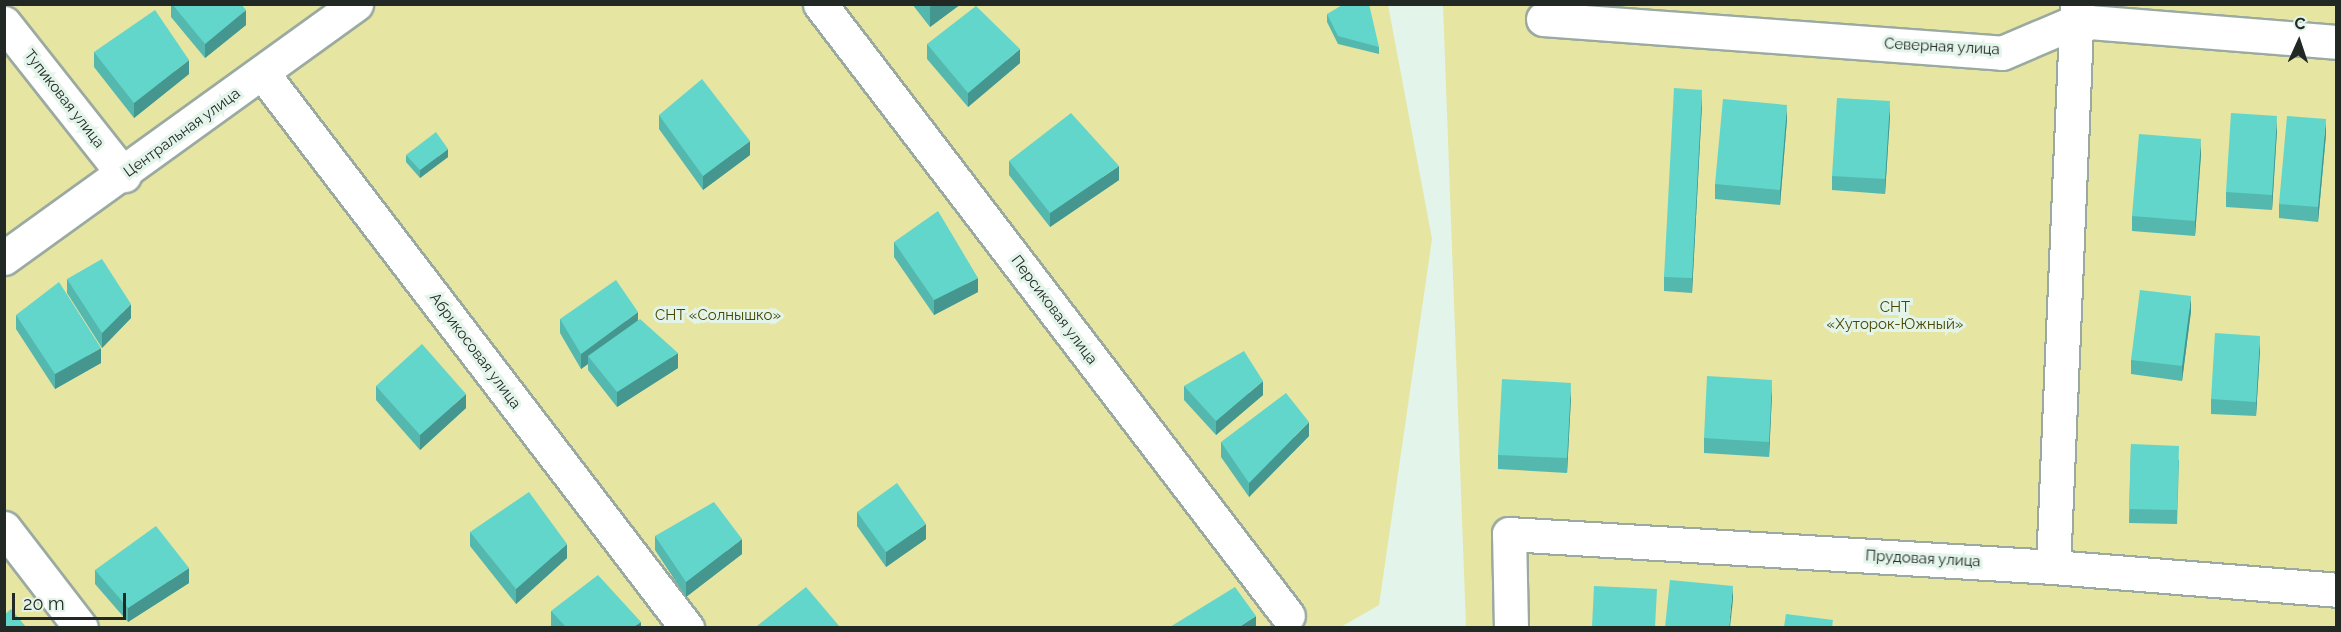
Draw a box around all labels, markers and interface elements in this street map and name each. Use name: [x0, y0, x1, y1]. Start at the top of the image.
north arrow: [2269, 12, 2329, 72]
text: С: [2294, 14, 2306, 33]
street label: Северная улица: [1884, 35, 2000, 59]
street label: Тупиковая улица: [20, 46, 108, 152]
street label: Центральная улица: [120, 85, 244, 181]
street label: Персиковая улица: [1007, 252, 1101, 368]
street label: Абрикосовая улица: [425, 289, 525, 413]
park label: СНТ «Хуторок-Южный»: [1827, 298, 1963, 333]
park label: СНТ «Солнышко»: [655, 307, 781, 325]
street label: Прудовая улица: [1865, 547, 1981, 571]
scale bar: [15, 581, 129, 619]
text: 20 m: [23, 593, 65, 614]

